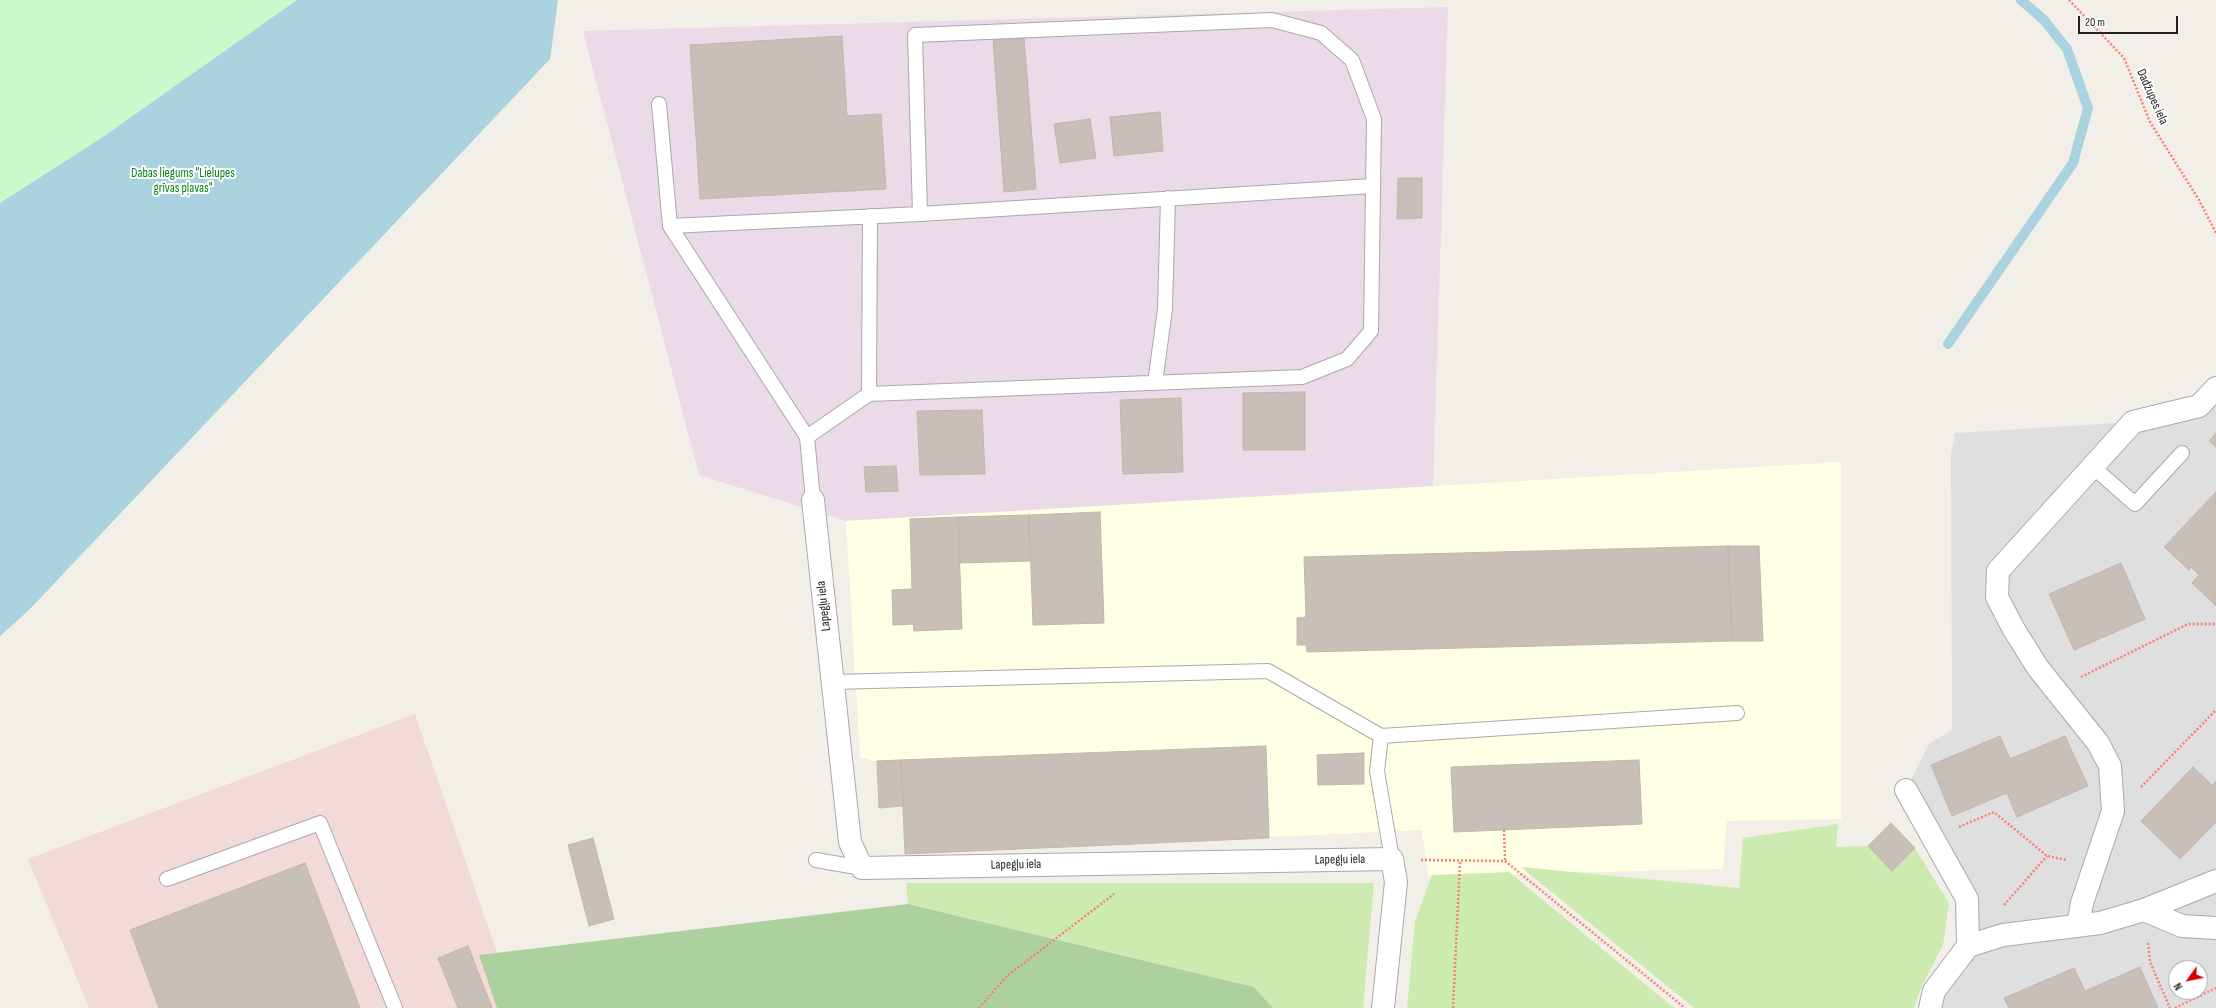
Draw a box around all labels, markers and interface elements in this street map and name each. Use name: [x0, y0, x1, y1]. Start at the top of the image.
scale bar: [2080, 8, 2180, 34]
text: 20 m: [2085, 15, 2105, 30]
street label: Dadžupes iela: [2133, 67, 2171, 127]
park label: Dabas liegums "Lielupes grīvas pļavas": [131, 166, 235, 197]
street label: Lapegļu iela: [814, 580, 834, 632]
street label: Lapegļu iela: [1315, 852, 1365, 868]
street label: Lapegļu iela: [991, 857, 1041, 873]
north arrow: [2168, 960, 2208, 1000]
text: N: [2171, 980, 2185, 992]

